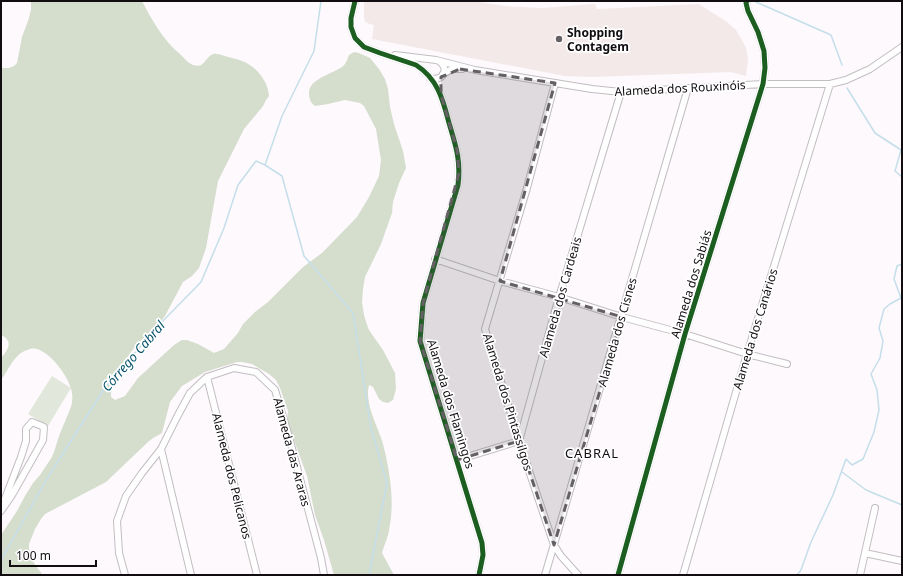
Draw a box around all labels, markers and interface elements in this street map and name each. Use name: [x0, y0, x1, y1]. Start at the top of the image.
place label: Shopping Contagem: [567, 24, 629, 55]
marker: Shopping Contagem: [554, 34, 564, 44]
street label: Alameda dos Rouxinóis: [614, 76, 746, 100]
street label: Alameda dos Sabiás: [666, 227, 716, 340]
street label: Alameda dos Cardeais: [535, 234, 585, 359]
street label: Alameda dos Canários: [728, 266, 782, 392]
street label: Alameda dos Cisnes: [593, 275, 641, 388]
water label: Córrego Cabral: [97, 316, 169, 395]
street label: Alameda dos Pintassilgos: [479, 331, 537, 473]
street label: Alameda dos Flamingos: [423, 337, 479, 471]
street label: Alameda das Araras: [269, 396, 315, 509]
street label: Alameda dos Pelicanos: [208, 411, 256, 541]
district label: CABRAL: [565, 444, 619, 462]
scale bar: [10, 542, 96, 568]
text: 100 m: [16, 547, 51, 564]

